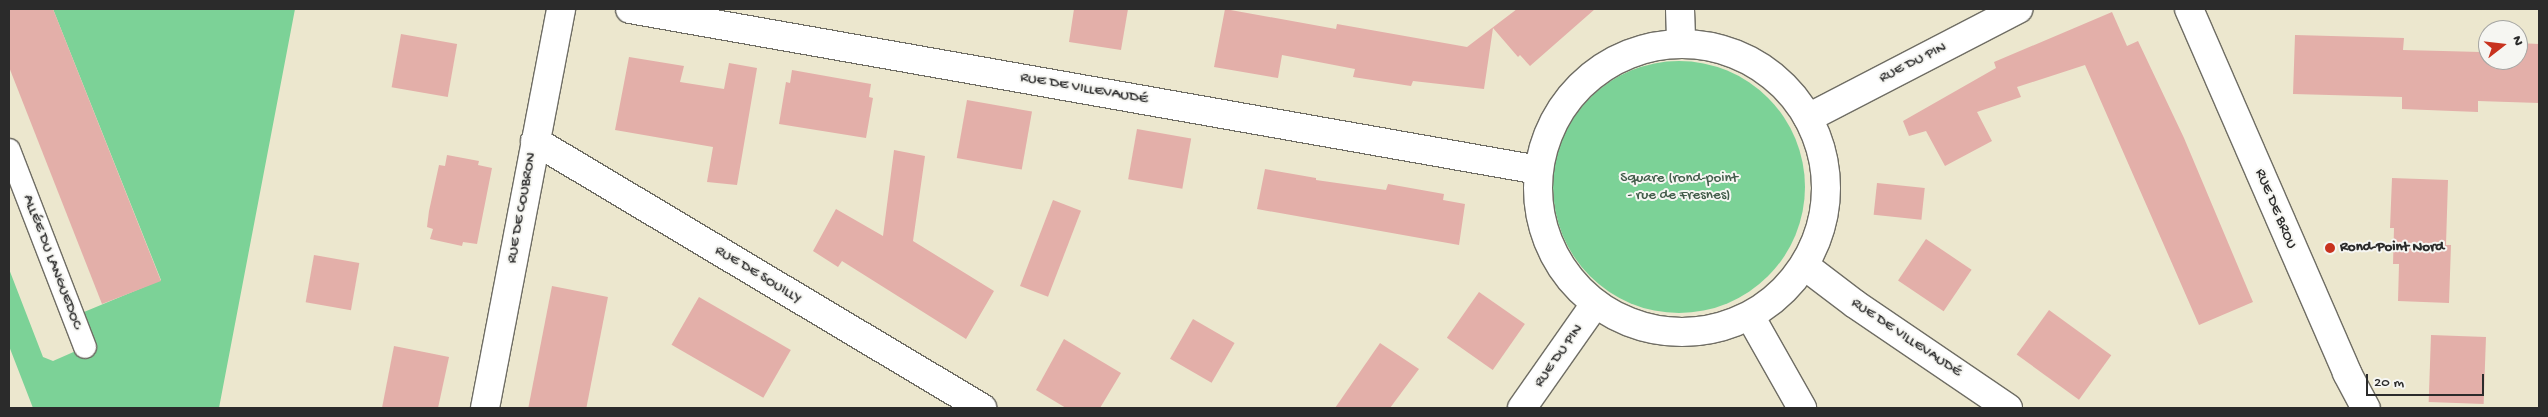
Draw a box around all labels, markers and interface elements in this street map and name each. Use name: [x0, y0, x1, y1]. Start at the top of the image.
north arrow: [2478, 20, 2528, 70]
text: N: [2508, 34, 2526, 48]
street label: RUE DU PIN: [1876, 38, 1950, 88]
street label: RUE DE VILLEVAUDÉ: [1019, 69, 1149, 109]
street label: RUE DE COUBRON: [503, 151, 541, 265]
street label: RUE DE BROU: [2250, 166, 2300, 252]
park label: Square (rond-point - rue de Fresnes): [1620, 169, 1738, 204]
street label: ALLÉE DU LANGUEDOC: [18, 192, 86, 332]
place label: Rond-Point Nord: [2340, 239, 2444, 257]
street label: RUE DE SOUILLY: [711, 242, 805, 308]
marker: Rond-Point Nord: [2324, 242, 2336, 254]
street label: RUE DE VILLEVAUDÉ: [1847, 294, 1965, 382]
street label: RUE DU PIN: [1531, 321, 1587, 391]
scale bar: [2368, 364, 2486, 396]
text: 20 m: [2374, 374, 2404, 392]

